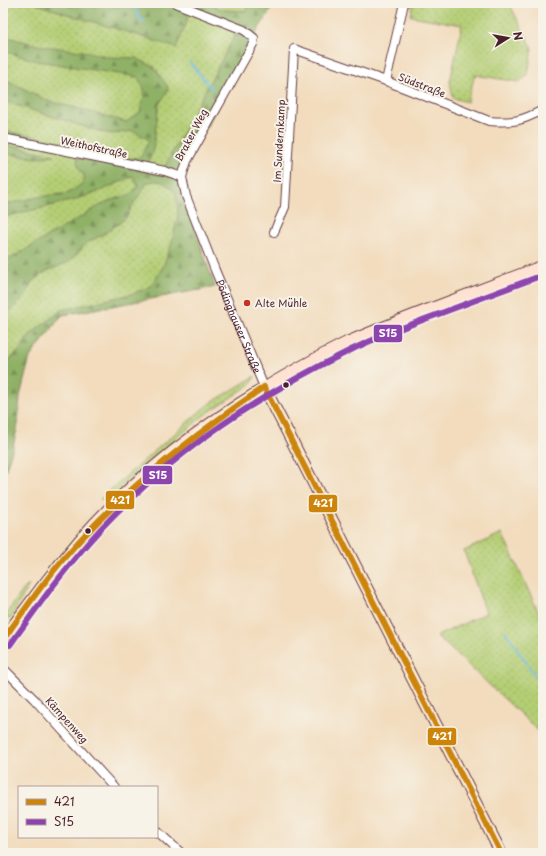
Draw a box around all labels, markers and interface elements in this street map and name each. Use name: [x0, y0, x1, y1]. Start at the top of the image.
north arrow: [488, 18, 528, 58]
text: N: [509, 30, 528, 42]
street label: Südstraße: [396, 69, 448, 100]
street label: Im Sundernkamp: [269, 99, 288, 183]
street label: Braker Weg: [170, 106, 211, 164]
street label: Weithofstraße: [59, 132, 129, 161]
street label: Pödinghauser Straße: [213, 277, 265, 375]
place label: Alte Mühle: [255, 295, 308, 310]
marker: Alte Mühle: [242, 298, 252, 308]
line badge: S15: [373, 324, 403, 343]
text: S15: [379, 324, 397, 341]
unlabelled marker: [281, 380, 291, 390]
line badge: S15: [142, 465, 173, 485]
text: S15: [149, 466, 167, 483]
line badge: 421: [105, 490, 135, 510]
text: 421: [110, 491, 130, 508]
line badge: 421: [308, 494, 338, 513]
text: 421: [313, 494, 333, 511]
unlabelled marker: [83, 526, 93, 536]
street label: Kämpenweg: [43, 693, 92, 746]
line badge: 421: [427, 727, 457, 746]
text: 421: [432, 727, 452, 744]
legend: [18, 786, 158, 838]
text: 421: [54, 792, 74, 810]
text: S15: [54, 812, 74, 830]

